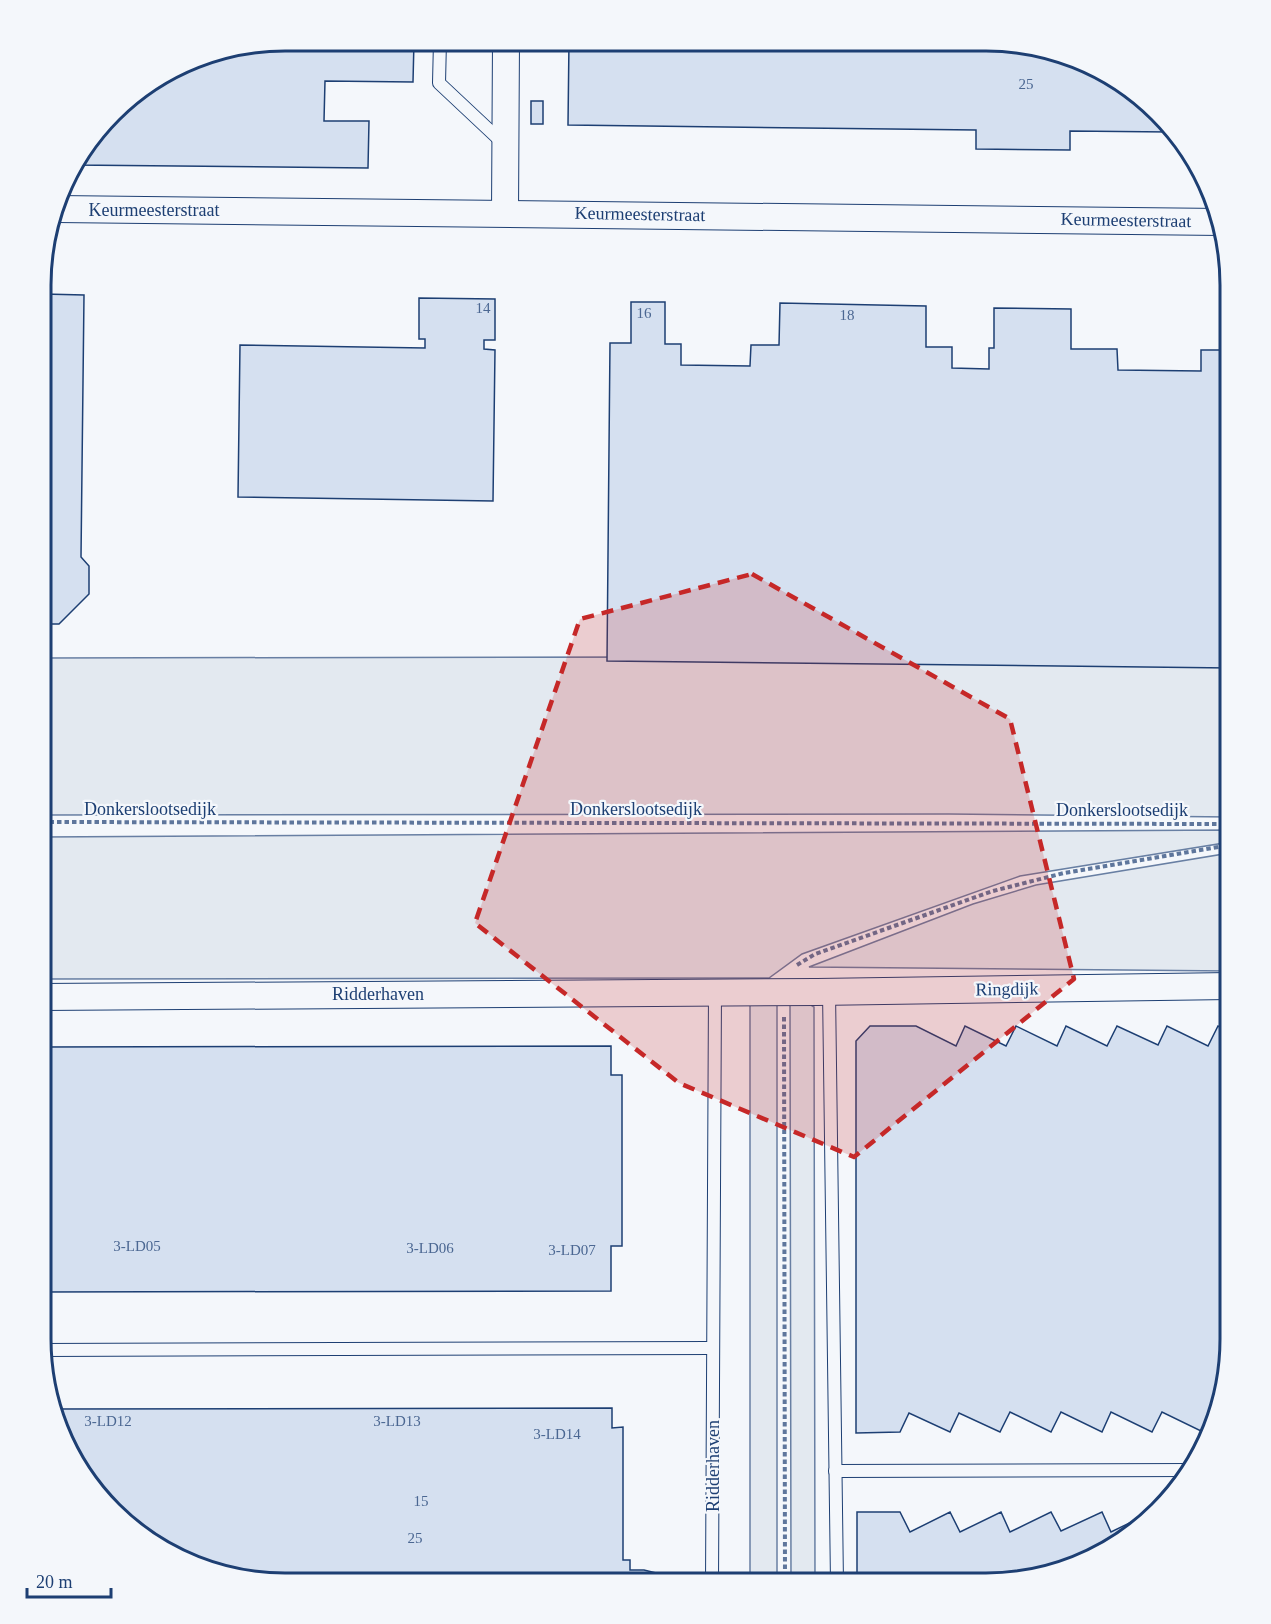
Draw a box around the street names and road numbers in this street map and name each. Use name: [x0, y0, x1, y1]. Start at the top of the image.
street label: Keurmeesterstraat: [89, 200, 219, 220]
street label: Keurmeesterstraat: [574, 203, 706, 225]
street label: Keurmeesterstraat: [1060, 209, 1192, 231]
street label: Donkerslootsedijk: [84, 799, 216, 819]
street label: Donkerslootsedijk: [570, 799, 702, 819]
street label: Donkerslootsedijk: [1056, 800, 1188, 820]
street label: Ringdijk: [975, 978, 1039, 1000]
street label: Ridderhaven: [332, 984, 424, 1004]
street label: Ridderhaven: [703, 1420, 723, 1512]

